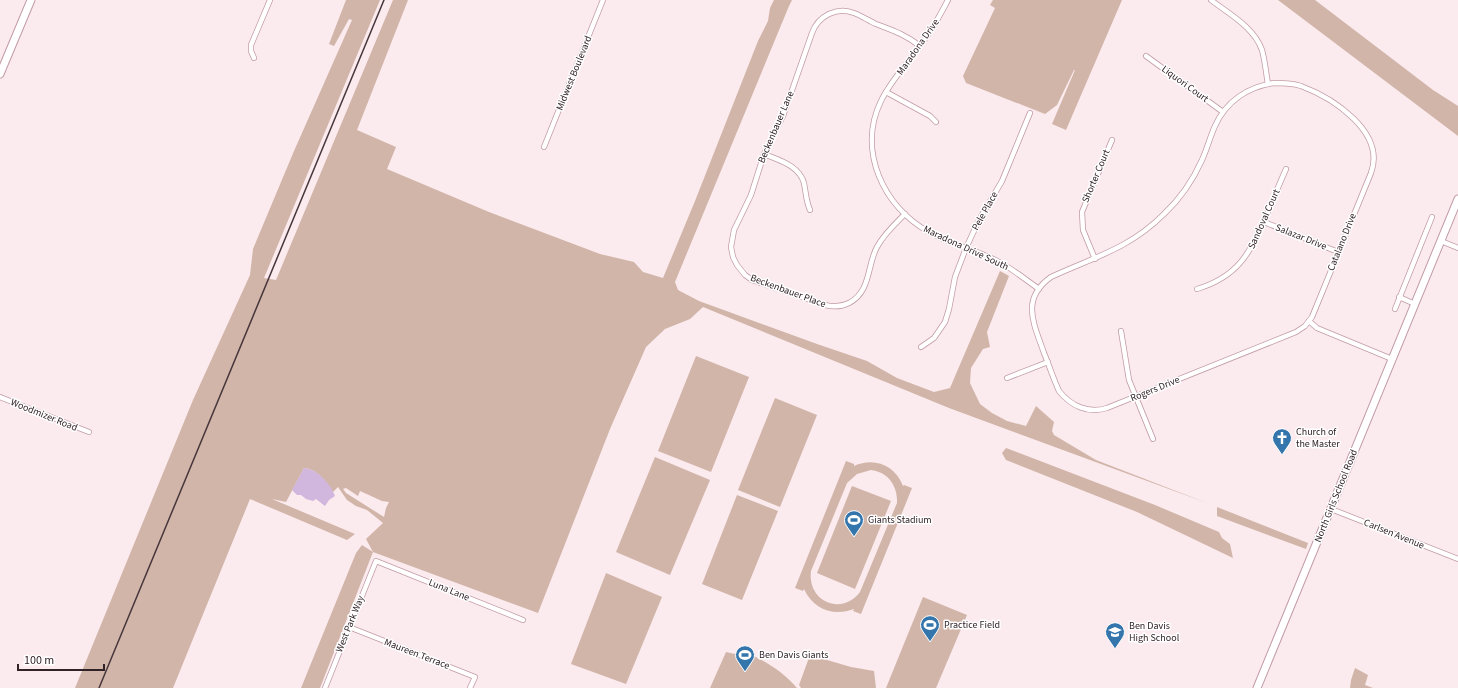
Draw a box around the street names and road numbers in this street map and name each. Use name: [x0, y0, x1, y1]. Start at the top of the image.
street label: Maradona Drive: [893, 16, 943, 78]
street label: Midwest Boulevard: [553, 34, 595, 112]
street label: Liquori Court: [1159, 62, 1212, 106]
street label: Beckenbauer Lane: [754, 89, 798, 165]
street label: Shorter Court: [1078, 147, 1114, 205]
street label: Sandoval Court: [1245, 186, 1284, 251]
street label: Pele Place: [969, 189, 1001, 233]
street label: Catalano Drive: [1324, 211, 1360, 273]
street label: Salazar Drive: [1273, 220, 1329, 254]
street label: Maradona Drive South: [921, 222, 1011, 274]
street label: Beckenbauer Place: [748, 271, 828, 311]
street label: Rogers Drive: [1128, 373, 1182, 405]
street label: Woodmizer Road: [8, 395, 80, 435]
street label: North Girls School Road: [1311, 447, 1361, 545]
street label: Carlsen Avenue: [1362, 515, 1426, 553]
street label: Luna Lane: [426, 575, 472, 605]
street label: West Park Way: [332, 593, 368, 655]
street label: Maureen Terrace: [382, 635, 452, 673]

